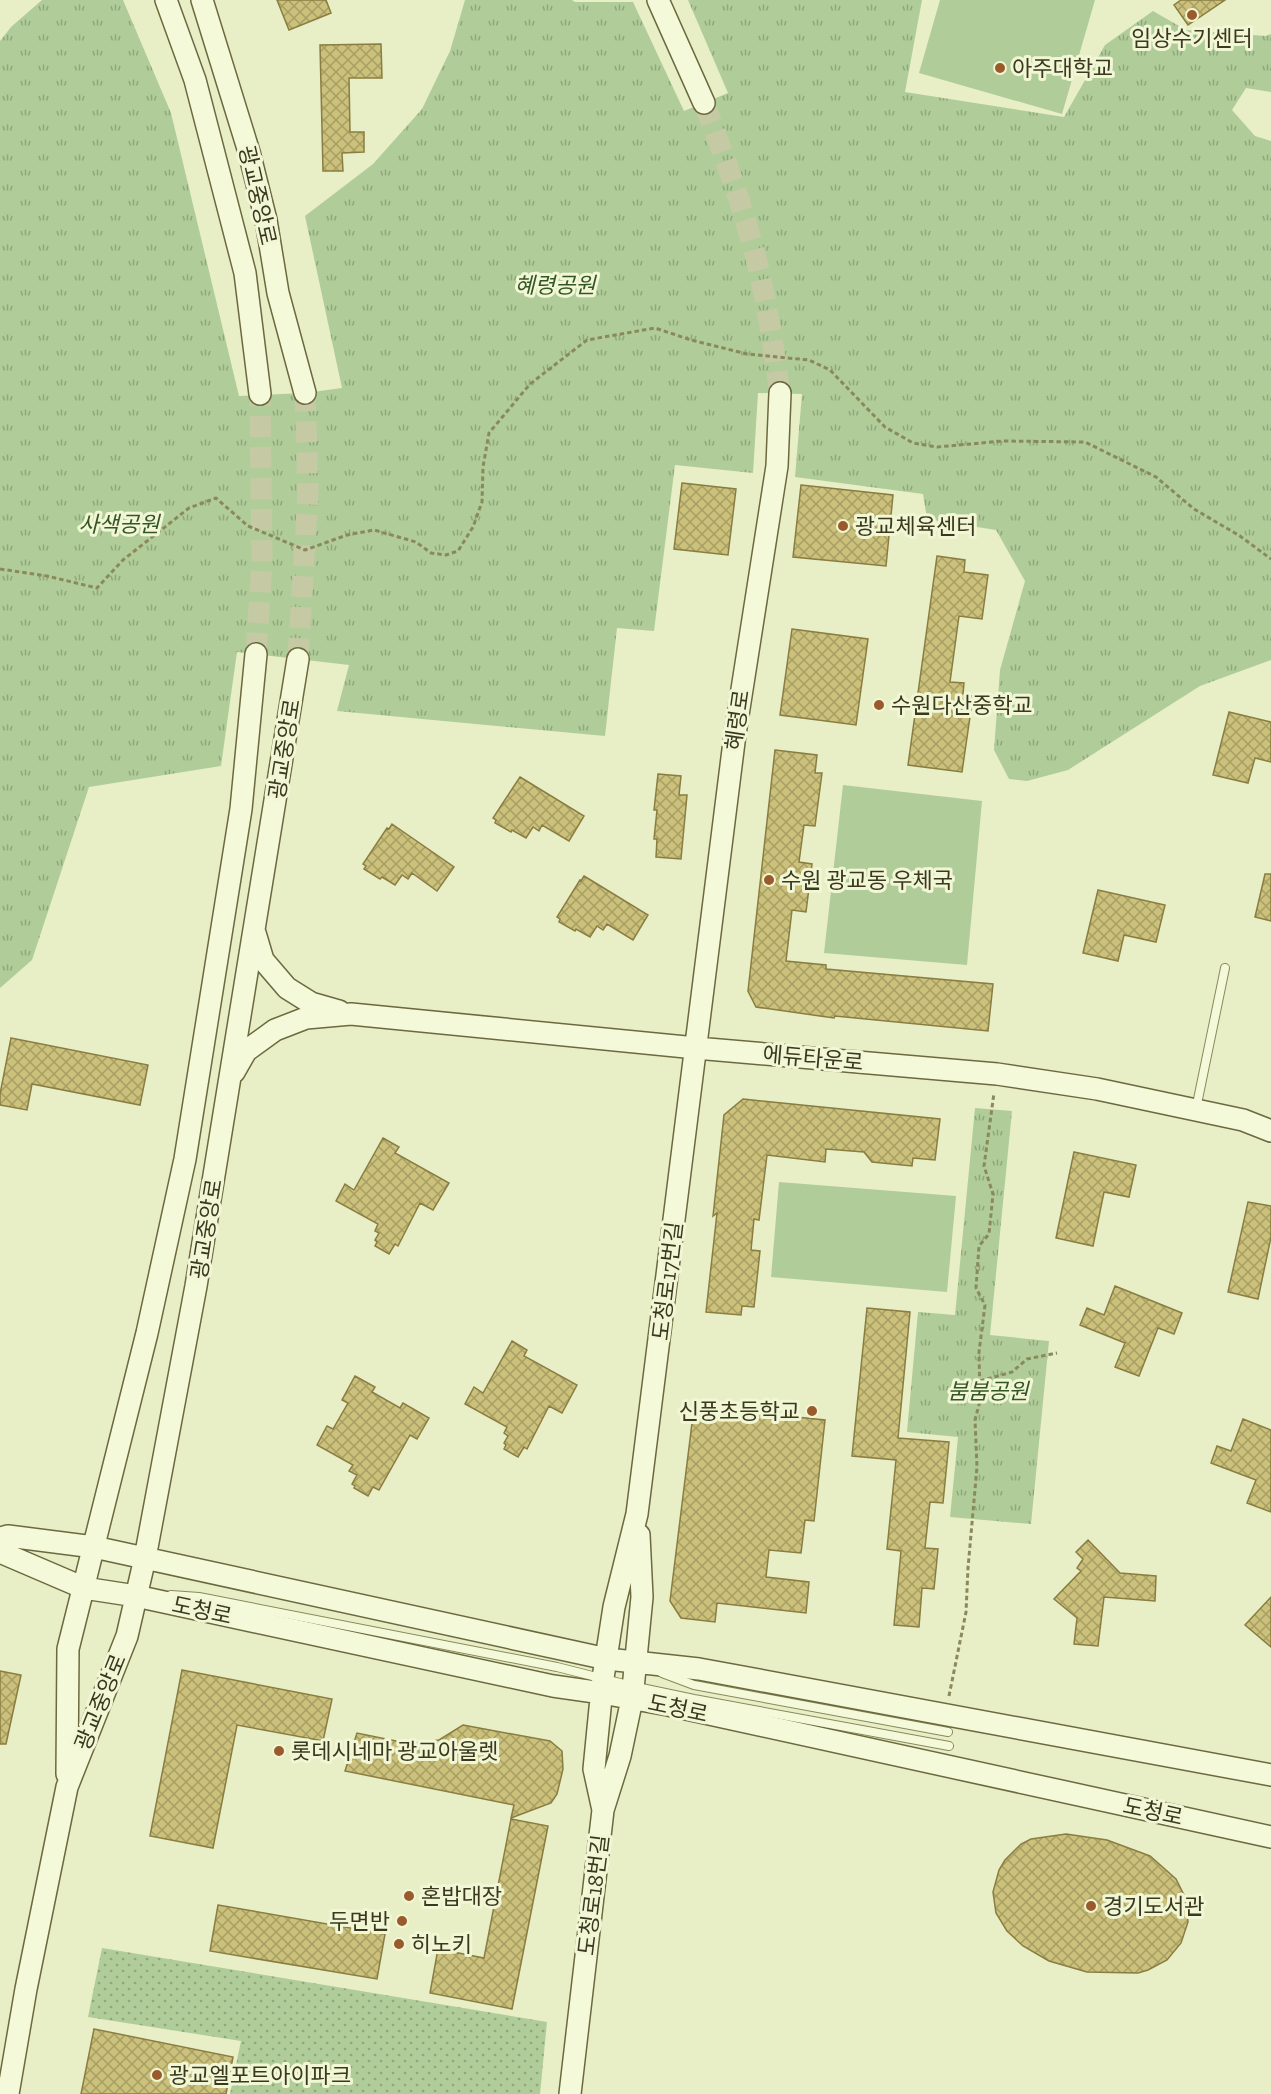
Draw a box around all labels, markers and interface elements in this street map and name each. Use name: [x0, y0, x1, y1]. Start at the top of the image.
marker: 임상수기센터: [1185, 8, 1199, 22]
place label: 임상수기센터: [1131, 25, 1253, 52]
place label: 아주대학교: [1012, 55, 1113, 82]
marker: 아주대학교: [993, 61, 1007, 75]
street label: 광교중앙로: [233, 143, 282, 247]
park label: 혜령공원: [515, 272, 597, 299]
park label: 사색공원: [79, 511, 161, 538]
place label: 광교체육센터: [855, 513, 976, 540]
marker: 광교체육센터: [836, 519, 850, 533]
street label: 혜령로: [720, 688, 755, 752]
place label: 수원다산중학교: [891, 692, 1033, 719]
street label: 광교중앙로: [263, 697, 306, 801]
marker: 수원다산중학교: [872, 698, 886, 712]
place label: 수원 광교동 우체국: [781, 867, 953, 894]
marker: 수원 광교동 우체국: [762, 873, 776, 887]
street label: 에듀타운로: [761, 1041, 865, 1076]
street label: 광교중앙로: [185, 1177, 228, 1281]
street label: 도청로17번길: [647, 1220, 688, 1342]
park label: 붐붐공원: [948, 1378, 1030, 1405]
place label: 신풍초등학교: [679, 1398, 800, 1425]
marker: 신풍초등학교: [805, 1404, 819, 1418]
street label: 도청로: [169, 1591, 234, 1630]
street label: 광교중앙로: [69, 1650, 132, 1754]
street label: 도청로: [645, 1689, 710, 1728]
place label: 롯데시네마 광교아울렛: [291, 1738, 498, 1765]
marker: 롯데시네마 광교아울렛: [272, 1744, 286, 1758]
street label: 도청로: [1120, 1792, 1185, 1831]
street label: 도청로18번길: [573, 1833, 614, 1957]
place label: 혼밥대장: [421, 1883, 502, 1910]
marker: 혼밥대장: [402, 1889, 416, 1903]
place label: 경기도서관: [1103, 1893, 1204, 1920]
marker: 경기도서관: [1084, 1899, 1098, 1913]
place label: 두면반: [329, 1908, 390, 1935]
marker: 두면반: [395, 1914, 409, 1928]
place label: 히노키: [411, 1931, 472, 1958]
marker: 히노키: [392, 1937, 406, 1951]
place label: 광교엘포트아이파크: [169, 2062, 351, 2089]
marker: 광교엘포트아이파크: [150, 2068, 164, 2082]

